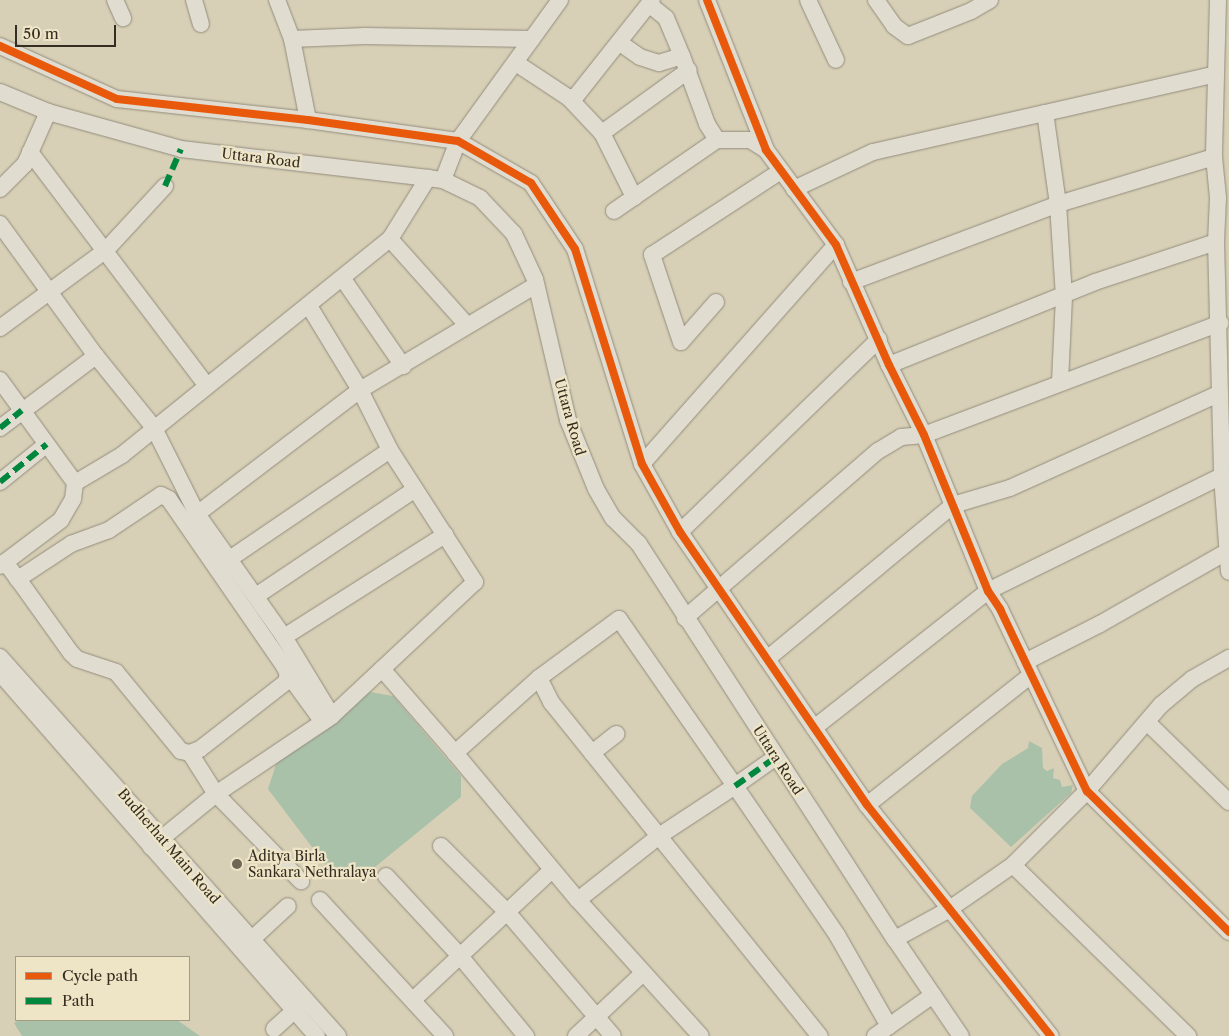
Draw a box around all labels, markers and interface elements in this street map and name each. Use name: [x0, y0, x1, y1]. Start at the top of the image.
scale bar: [18, 15, 119, 47]
text: 50 m: [23, 24, 59, 43]
street label: Uttara Road: [221, 145, 301, 171]
street label: Uttara Road: [551, 377, 589, 457]
street label: Uttara Road: [749, 722, 807, 798]
street label: Budherhat Main Road: [114, 785, 224, 907]
place label: Aditya Birla Sankara Nethralaya: [248, 848, 377, 880]
marker: Aditya Birla Sankara Nethralaya: [230, 857, 244, 871]
legend: [15, 956, 190, 1021]
text: Cycle path: [62, 966, 138, 985]
text: Path: [62, 991, 94, 1010]

